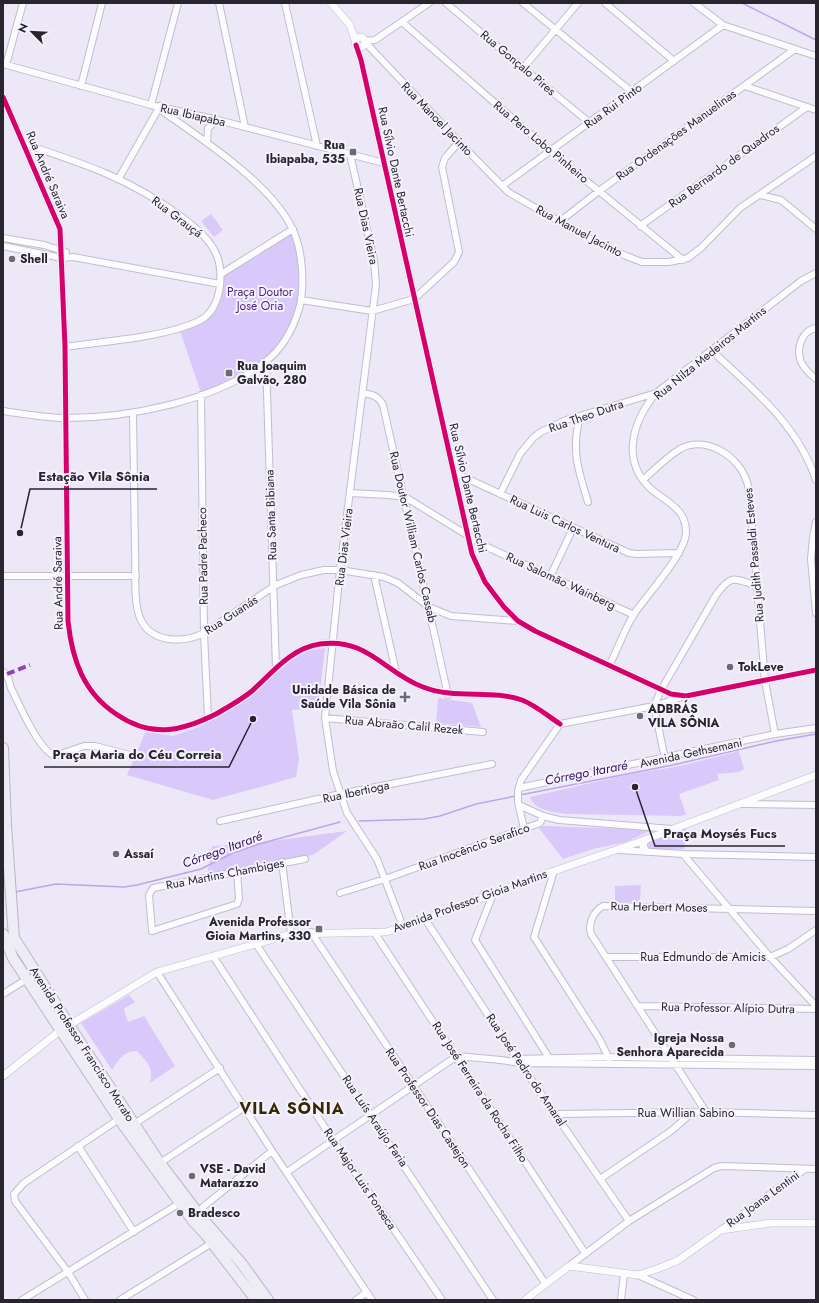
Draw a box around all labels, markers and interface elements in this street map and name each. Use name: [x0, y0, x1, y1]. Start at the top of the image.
north arrow: [12, 12, 52, 52]
text: N: [14, 21, 32, 35]
street label: Rua Gonçalo Pires: [476, 26, 560, 100]
street label: Rua Manoel Jacinto: [397, 78, 477, 160]
street label: Rua Rui Pinto: [580, 79, 646, 133]
street label: Rua Ordenações Manuelinas: [612, 85, 740, 185]
street label: Rua Pero Lobo Pinheiro: [489, 97, 593, 188]
street label: Rua Ibiapaba: [159, 99, 228, 131]
street label: Rua Sílvio Dante Bertacchi: [373, 105, 419, 239]
street label: Rua Bernardo de Quadros: [665, 120, 783, 212]
street label: Rua André Saraiva: [21, 128, 75, 222]
place label: Rua Ibiapaba, 535: [266, 136, 345, 168]
marker: Rua Ibiapaba, 535: [348, 147, 358, 157]
street label: Rua Dias Vieira: [349, 186, 383, 266]
street label: Rua Grauçá: [148, 192, 206, 242]
street label: Rua Manuel Jacinto: [532, 200, 626, 262]
place label: Shell: [20, 250, 48, 268]
marker: Shell: [7, 254, 17, 264]
park label: Praça Doutor José Oria: [227, 283, 294, 315]
street label: Rua Nilza Medeiros Martins: [650, 302, 770, 404]
place label: Rua Joaquim Galvão, 280: [237, 357, 307, 389]
marker: Rua Joaquim Galvão, 280: [224, 368, 234, 378]
street label: Rua Theo Dutra: [546, 395, 626, 437]
street label: Rua Sílvio Dante Bertacchi: [444, 421, 492, 555]
street label: Rua Doutor William Carlos Cassab: [385, 450, 441, 624]
callout: Estação Vila Sônia: [30, 464, 157, 489]
text: Estação Vila Sônia: [38, 467, 150, 486]
street label: Rua Santa Bibiana: [260, 469, 282, 561]
street label: Rua Judith Passaldi Esteves: [739, 487, 769, 623]
street label: Rua Luis Carlos Ventura: [507, 491, 623, 558]
street label: Rua Padre Pacheco: [193, 507, 213, 605]
street label: Rua Dias Vieira: [330, 507, 358, 587]
street label: Rua André Saraiva: [48, 536, 68, 630]
street label: Rua Salomão Wainberg: [503, 548, 619, 614]
street label: Rua Guanás: [201, 591, 261, 639]
place label: TokLeve: [738, 658, 784, 676]
marker: TokLeve: [725, 662, 735, 672]
place label: Unidade Básica de Saúde Vila Sônia: [292, 681, 396, 713]
marker: Unidade Básica de Saúde Vila Sônia: [399, 691, 411, 703]
place label: ADBRÁS VILA SÔNIA: [647, 699, 719, 732]
street label: Rua Abraão Calil Rezek: [344, 711, 465, 739]
marker: ADBRÁS VILA SÔNIA: [635, 711, 645, 721]
street label: Avenida Gethsemani: [638, 733, 744, 773]
callout: Praça Maria do Céu Correia: [44, 742, 229, 767]
text: Praça Maria do Céu Correia: [53, 745, 221, 764]
water label: Córrego Itararé: [543, 755, 630, 790]
street label: Rua Ibertioga: [321, 776, 391, 808]
street label: Rua Inocêncio Serafico: [416, 818, 532, 875]
callout: Praça Moysés Fucs: [655, 821, 785, 846]
text: Praça Moysés Fucs: [663, 824, 777, 843]
water label: Córrego Itararé: [179, 826, 265, 873]
place label: Assaí: [123, 845, 154, 863]
marker: Assaí: [111, 849, 121, 859]
street label: Rua Martins Chambiges: [164, 854, 286, 894]
street label: Avenida Professor Gioia Martins: [390, 865, 550, 937]
street label: Rua Herbert Moses: [610, 897, 708, 917]
place label: Avenida Professor Gioia Martins, 330: [206, 913, 311, 945]
marker: Avenida Professor Gioia Martins, 330: [314, 924, 324, 934]
street label: Rua Edmundo de Amicis: [640, 948, 766, 966]
street label: Avenida Professor Francisco Morato: [25, 963, 139, 1125]
street label: Rua Professor Alípio Dutra: [661, 998, 795, 1018]
street label: Rua José Pedro do Amaral: [482, 1010, 570, 1130]
street label: Rua José Ferreira da Rocha Filho: [428, 1018, 533, 1166]
place label: Igreja Nossa Senhora Aparecida: [616, 1029, 724, 1061]
marker: Igreja Nossa Senhora Aparecida: [727, 1040, 737, 1050]
street label: Rua Professor Dias Castejon: [381, 1044, 475, 1172]
street label: Rua Luís Araújo Faria: [338, 1072, 413, 1171]
district label: VILA SÔNIA: [238, 1097, 345, 1120]
street label: Rua Willian Sabino: [638, 1104, 735, 1122]
street label: Rua Major Luis Fonseca: [319, 1125, 401, 1234]
place label: VSE - David Matarazzo: [199, 1160, 266, 1192]
street label: Rua Joana Lentini: [723, 1166, 803, 1232]
marker: VSE - David Matarazzo: [187, 1171, 197, 1181]
place label: Bradesco: [188, 1204, 240, 1222]
marker: Bradesco: [175, 1208, 185, 1218]

